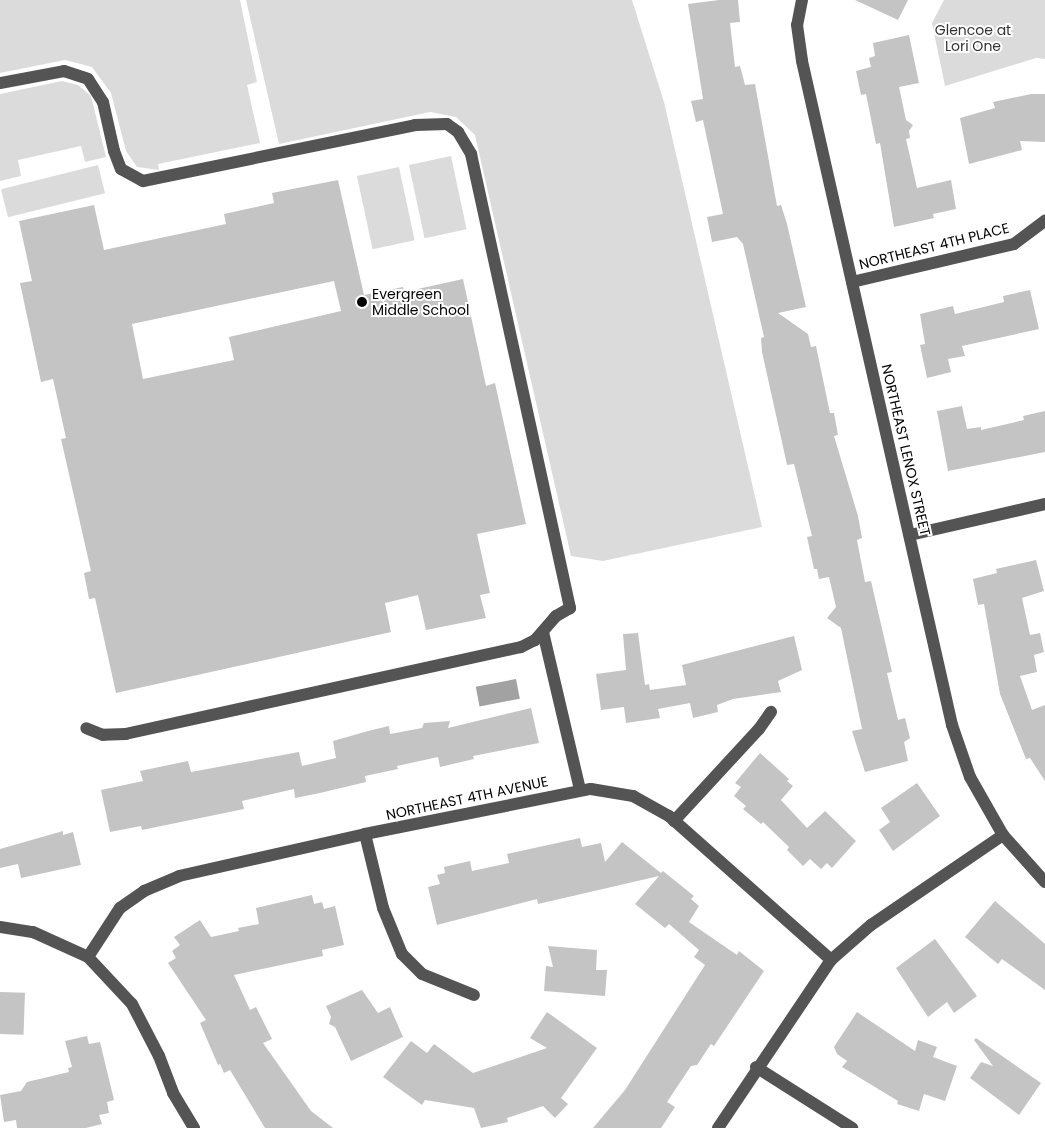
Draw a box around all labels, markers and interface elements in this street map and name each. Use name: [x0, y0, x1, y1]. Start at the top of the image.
park label: Glencoe at Lori One: [935, 22, 1011, 54]
street label: NORTHEAST 4TH PLACE: [857, 219, 1011, 273]
place label: Evergreen Middle School: [372, 286, 469, 318]
marker: Evergreen Middle School: [356, 296, 368, 308]
street label: NORTHEAST LENOX STREET: [878, 363, 934, 537]
street label: NORTHEAST 4TH AVENUE: [384, 773, 550, 823]

